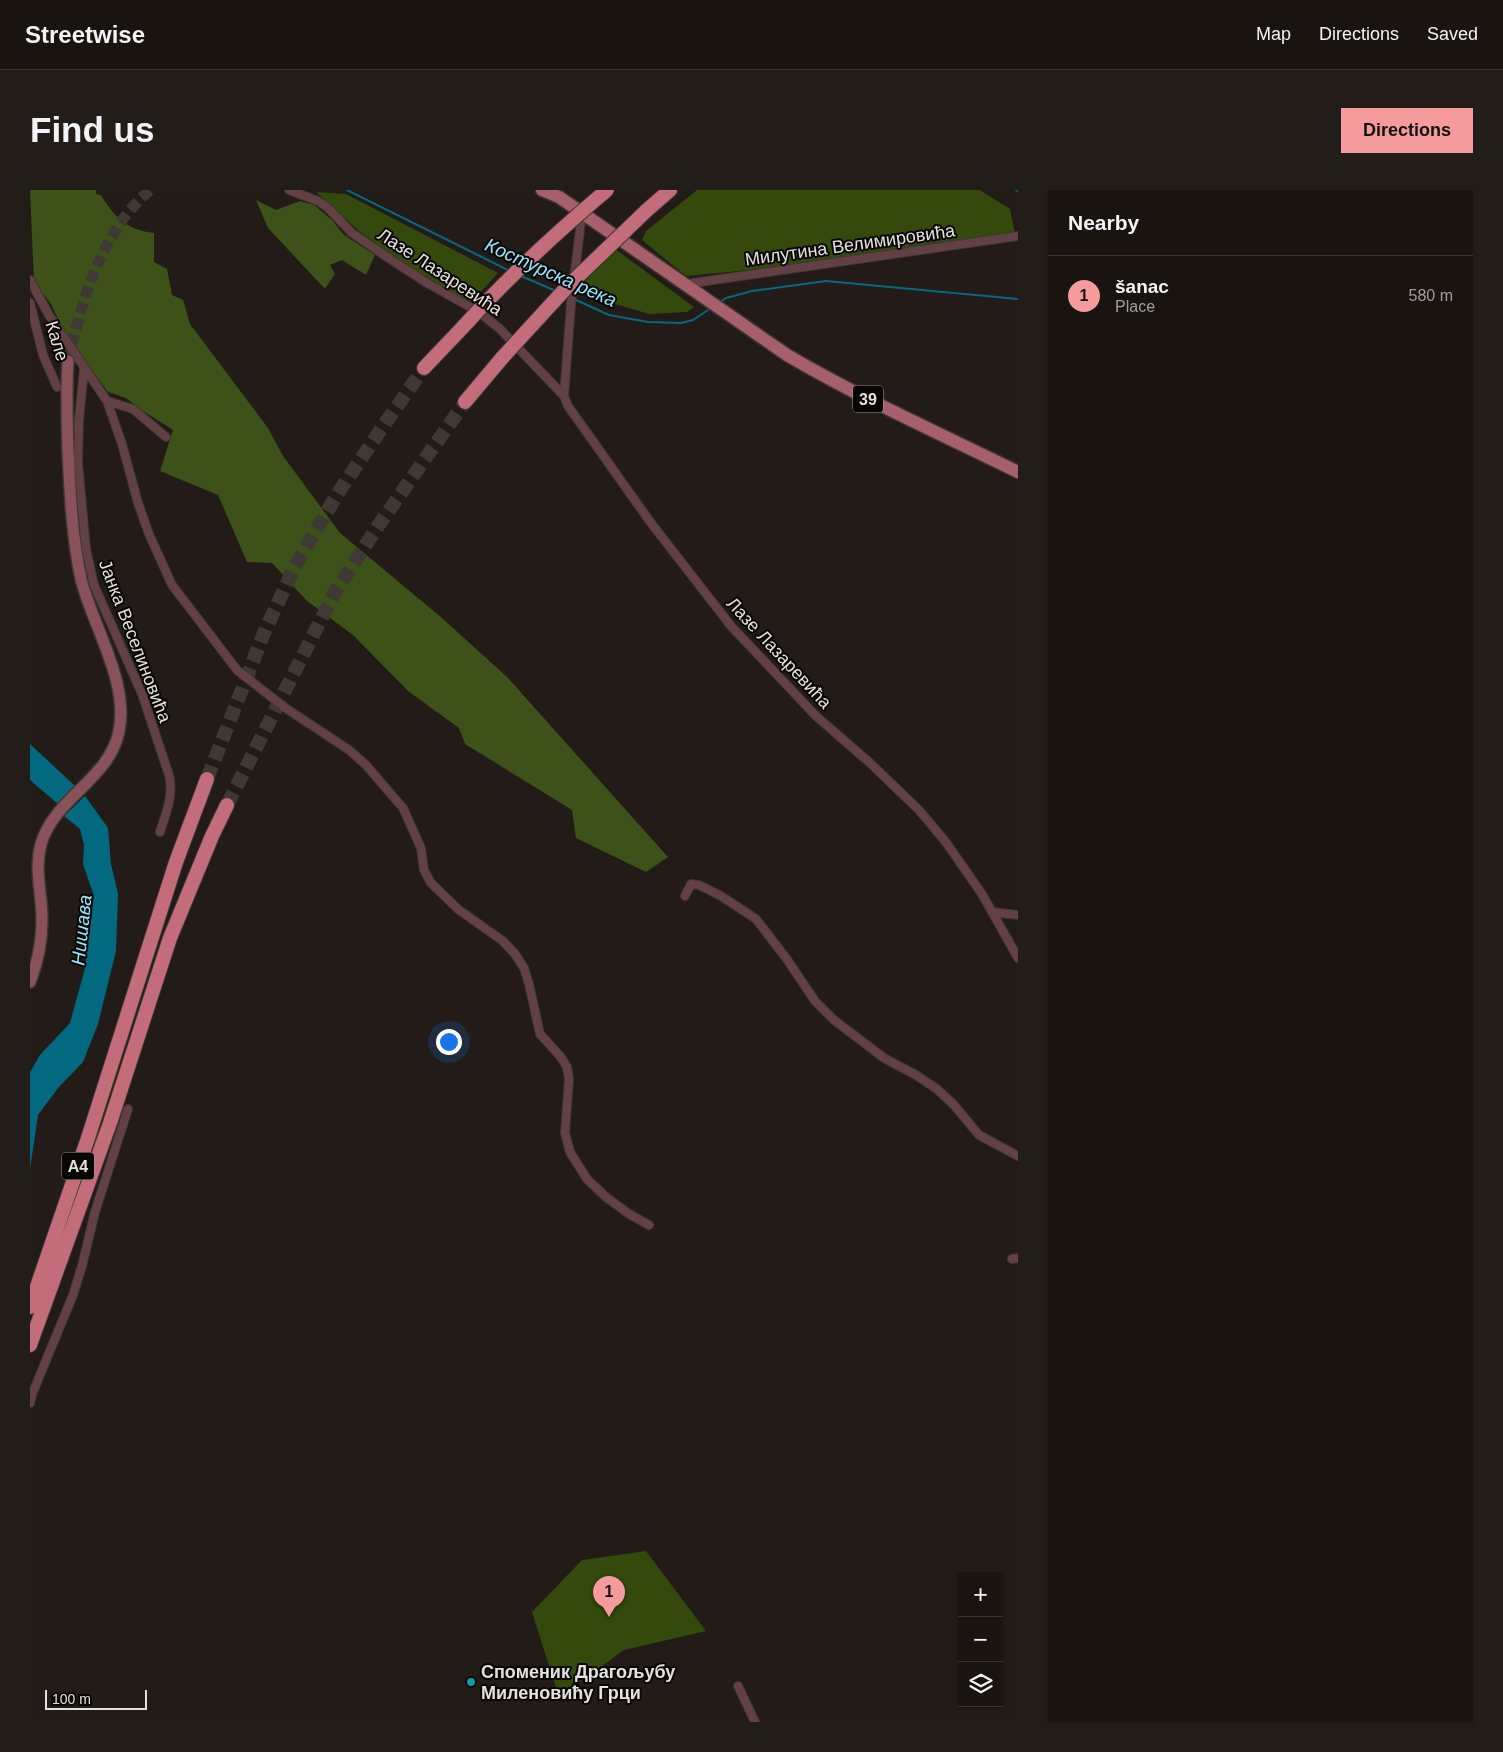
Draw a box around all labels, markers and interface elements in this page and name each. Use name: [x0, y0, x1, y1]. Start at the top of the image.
text: Streetwise: [25, 21, 145, 48]
text: Map: [1256, 24, 1291, 44]
text: Directions: [1319, 24, 1399, 44]
text: Saved: [1427, 24, 1478, 44]
button: Directions: [1341, 108, 1473, 153]
text: Find us: [30, 110, 154, 149]
text: Nearby: [1068, 211, 1139, 234]
street label: Милутина Велимировића: [744, 220, 957, 270]
street label: Лазе Лазаревића: [374, 224, 507, 320]
water label: Костурска река: [482, 234, 620, 311]
text: šanac: [1115, 276, 1169, 297]
text: 1: [1080, 287, 1088, 304]
text: 580 m: [1409, 287, 1453, 304]
text: Place: [1115, 298, 1155, 315]
street label: Кале: [41, 318, 73, 364]
road number: 39: [853, 385, 883, 412]
street label: Јанка Веселиновића: [95, 557, 176, 726]
street label: Лазе Лазаревића: [723, 593, 836, 713]
water label: Нишава: [67, 894, 96, 966]
your location: [436, 1029, 462, 1055]
road number: A4: [62, 1152, 94, 1179]
map controls: [958, 1572, 1003, 1707]
button: +: [958, 1572, 1003, 1617]
pin: 1: [593, 1576, 625, 1617]
button: −: [958, 1617, 1003, 1662]
place label: Споменик Драгољубу Миленовићу Грци: [481, 1662, 675, 1703]
button: layers: [958, 1662, 1003, 1707]
marker: Споменик Драгољубу Миленовићу Грци: [465, 1676, 477, 1688]
scale bar: [45, 1687, 148, 1710]
text: 100 m: [52, 1691, 91, 1707]

